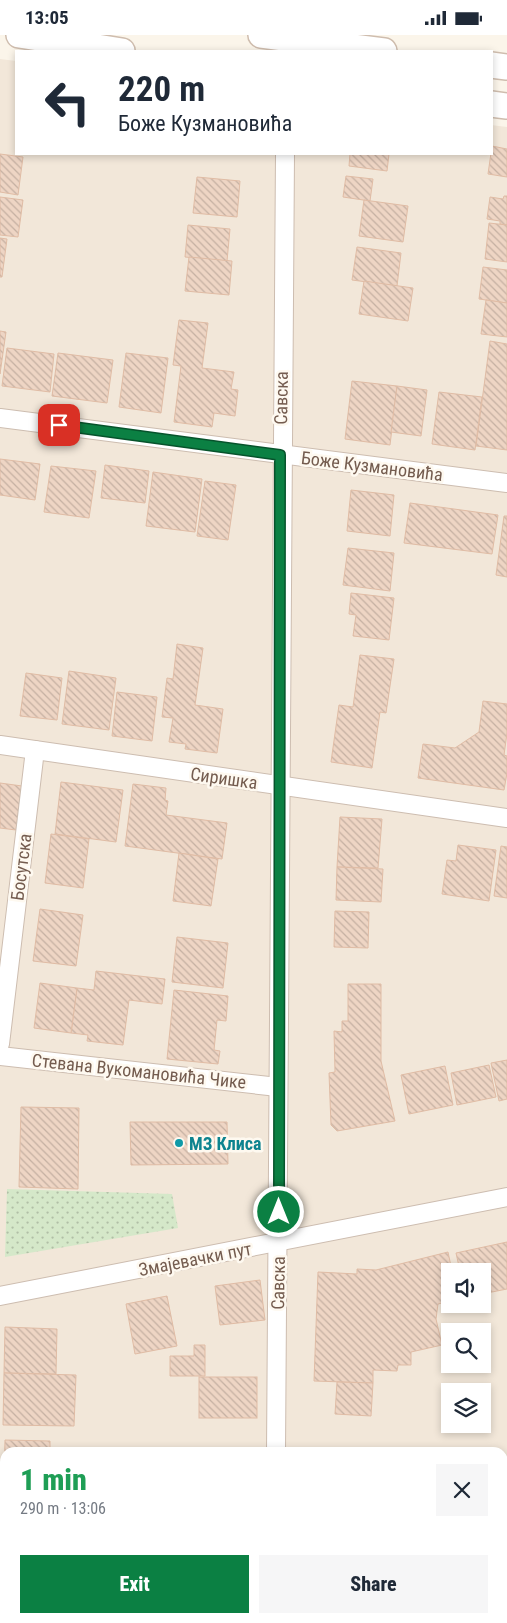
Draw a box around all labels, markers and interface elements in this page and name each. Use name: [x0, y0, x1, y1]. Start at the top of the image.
text: 13:05: [25, 6, 69, 29]
text: 220 m: [118, 69, 205, 110]
icon: left: [35, 70, 100, 135]
text: Боже Кузмановића: [118, 111, 292, 136]
street label: Савска: [270, 371, 292, 425]
pin: [38, 404, 80, 446]
icon: arrive: [45, 411, 73, 439]
street label: Боже Кузмановића: [300, 447, 444, 485]
street label: Сиришка: [189, 763, 259, 793]
street label: Босутска: [6, 832, 36, 902]
street label: Стевана Вукомановића Чике: [31, 1049, 247, 1093]
place label: МЗ Клиса: [189, 1133, 261, 1154]
marker: МЗ Клиса: [173, 1137, 185, 1149]
position arrow: [252, 1185, 304, 1237]
street label: Змајевачки пут: [137, 1238, 254, 1280]
street label: Савска: [267, 1256, 289, 1310]
map controls: [441, 1263, 491, 1433]
button: sound: [441, 1263, 491, 1313]
button: search: [441, 1323, 491, 1373]
button: layers: [441, 1383, 491, 1433]
text: 1 min: [20, 1462, 87, 1497]
button: close: [436, 1464, 488, 1516]
text: 290 m · 13:06: [20, 1499, 106, 1518]
button: Exit: [20, 1555, 249, 1613]
button: Share: [259, 1555, 488, 1613]

